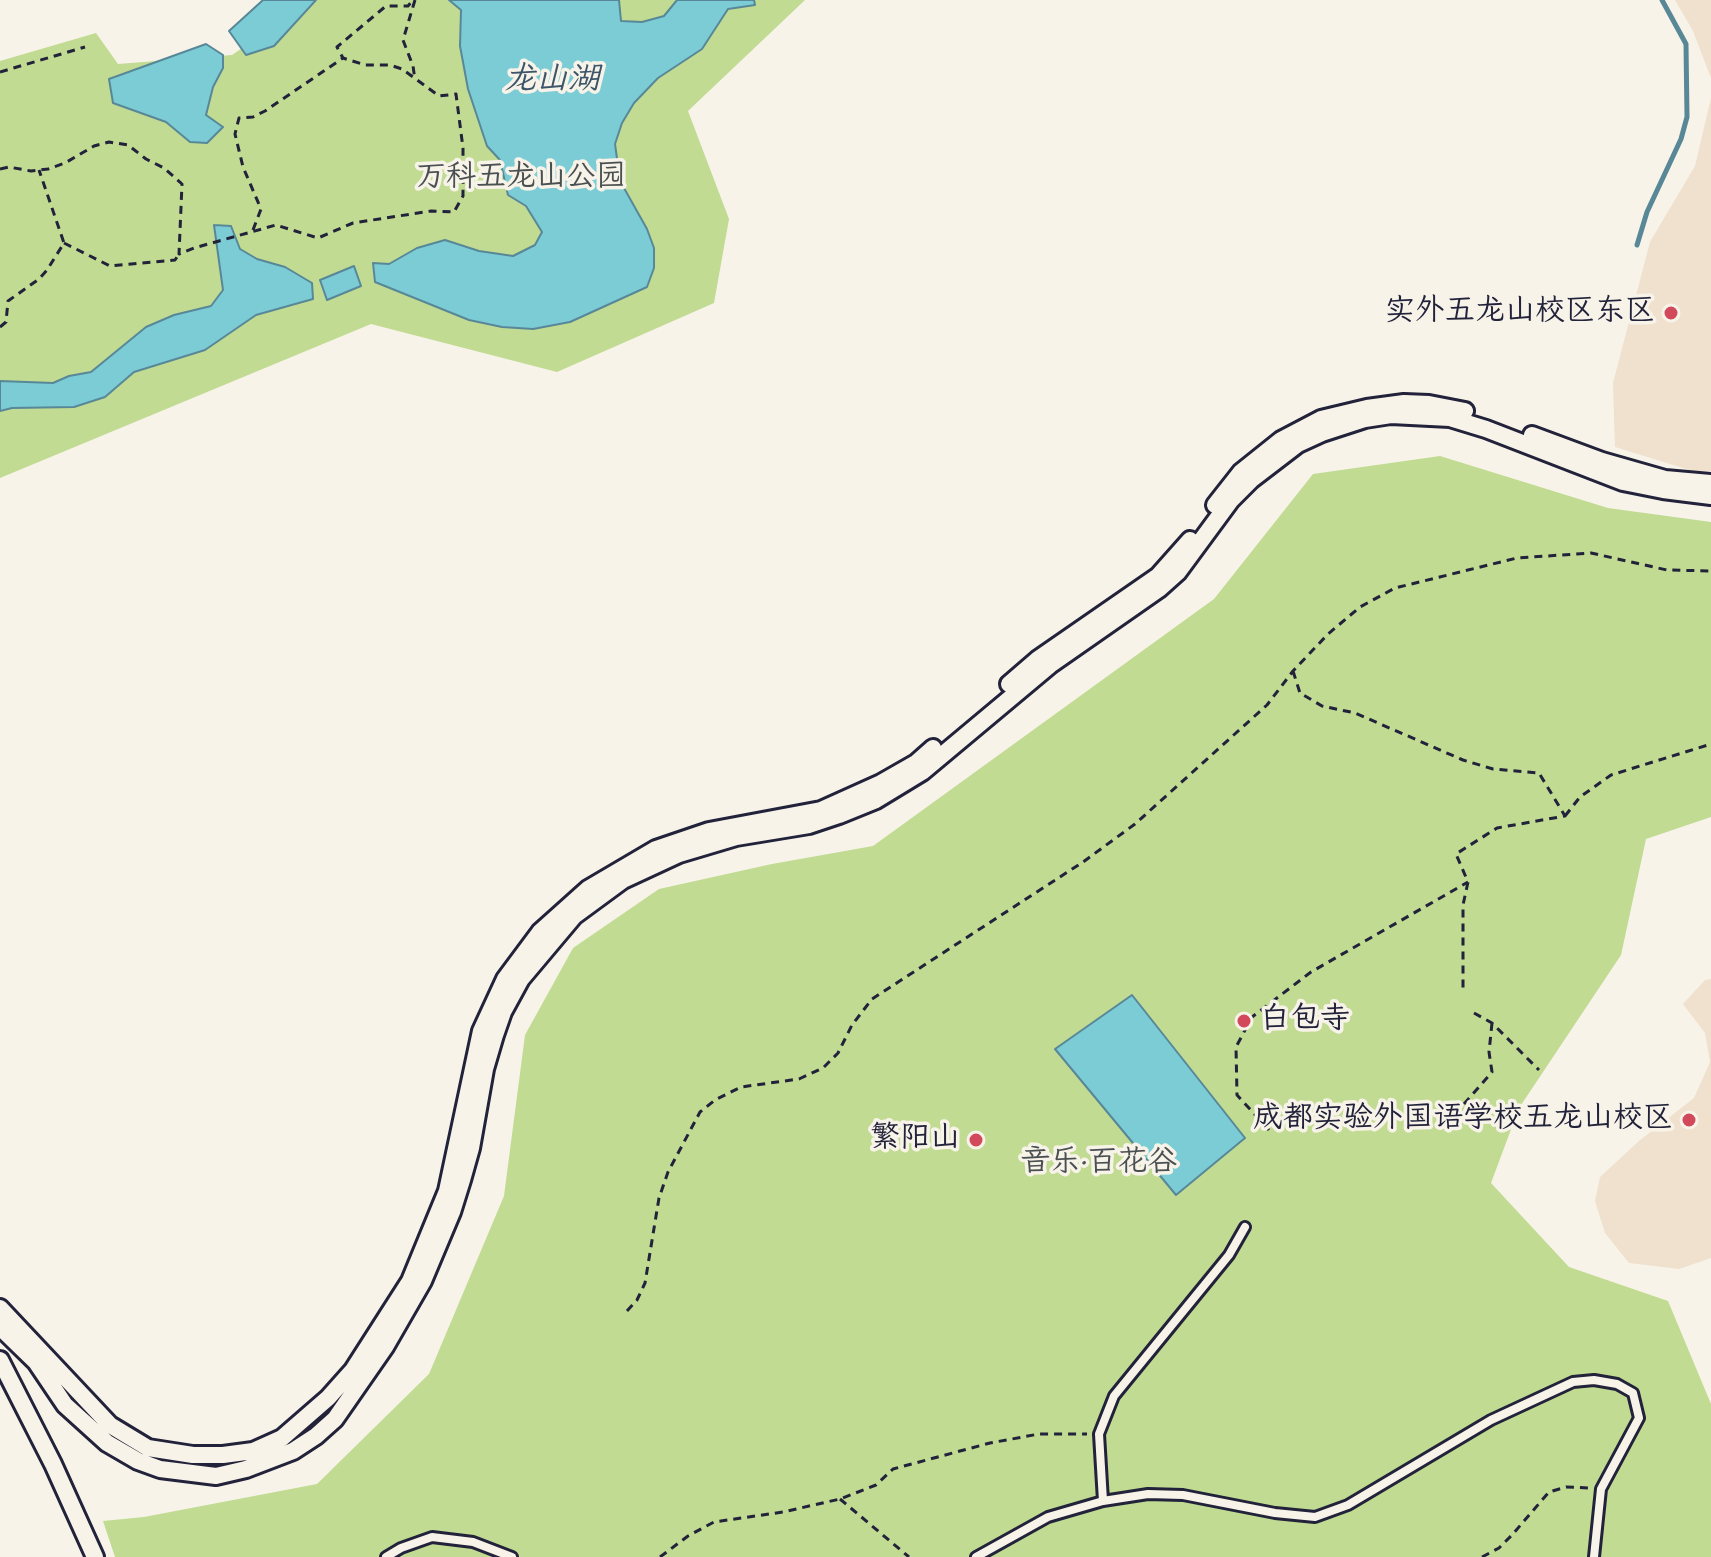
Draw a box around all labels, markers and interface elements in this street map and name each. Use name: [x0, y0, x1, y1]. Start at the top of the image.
water label: 龙山湖: [504, 62, 600, 100]
park label: 万科五龙山公园: [416, 161, 626, 197]
place label: 实外五龙山校区东区: [1385, 295, 1655, 331]
marker: 实外五龙山校区东区: [1662, 304, 1680, 322]
place label: 白包寺: [1260, 1003, 1350, 1039]
marker: 白包寺: [1235, 1012, 1253, 1030]
place label: 成都实验外国语学校五龙山校区: [1253, 1102, 1673, 1138]
marker: 成都实验外国语学校五龙山校区: [1680, 1111, 1698, 1129]
place label: 繁阳山: [870, 1122, 960, 1158]
marker: 繁阳山: [967, 1131, 985, 1149]
park label: 音乐·百花谷: [1021, 1146, 1177, 1182]

